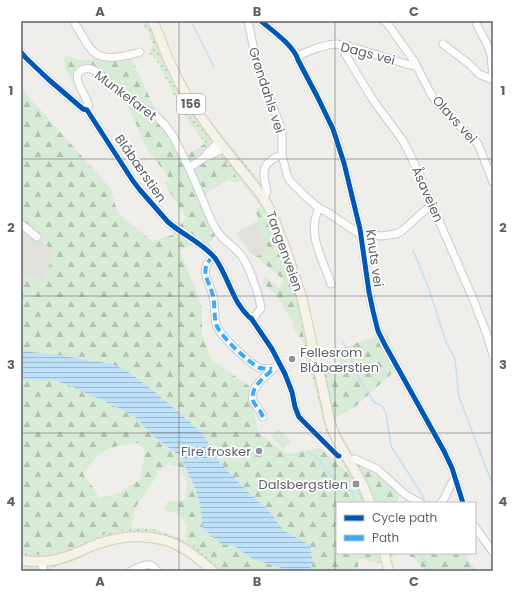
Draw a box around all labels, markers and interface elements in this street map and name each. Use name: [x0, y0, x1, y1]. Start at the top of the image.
text: A: [95, 2, 105, 21]
text: B: [253, 2, 262, 21]
text: C: [409, 2, 419, 21]
street label: Dags vei: [339, 37, 397, 70]
street label: Grøndahls vei: [244, 45, 289, 136]
street label: Munkefaret: [91, 66, 161, 125]
text: 1: [9, 81, 13, 100]
text: 1: [501, 81, 505, 100]
street label: Olavs vei: [428, 91, 481, 147]
road number: 156: [177, 94, 205, 114]
street label: Blåbærstien: [110, 131, 171, 206]
street label: Åsaveien: [407, 163, 448, 225]
street label: Tangenveien: [261, 208, 308, 294]
text: 2: [7, 218, 15, 237]
text: 2: [499, 218, 507, 237]
street label: Knuts vei: [361, 228, 388, 288]
place label: Fellesrom Blåbærstien: [300, 343, 379, 377]
marker: Fellesrom Blåbærstien: [287, 354, 297, 364]
text: 3: [7, 355, 15, 374]
text: 3: [499, 355, 507, 374]
place label: Fire frosker: [181, 442, 251, 461]
marker: Fire frosker: [254, 446, 264, 456]
place label: Dalsbergstien: [258, 475, 348, 494]
marker: Dalsbergstien: [351, 479, 361, 489]
text: 4: [7, 492, 16, 511]
text: 4: [499, 492, 508, 511]
legend: [336, 502, 476, 554]
text: Cycle path: [372, 509, 437, 526]
text: Path: [372, 529, 399, 546]
text: A: [95, 572, 105, 591]
text: B: [253, 572, 262, 591]
text: C: [409, 572, 419, 591]

